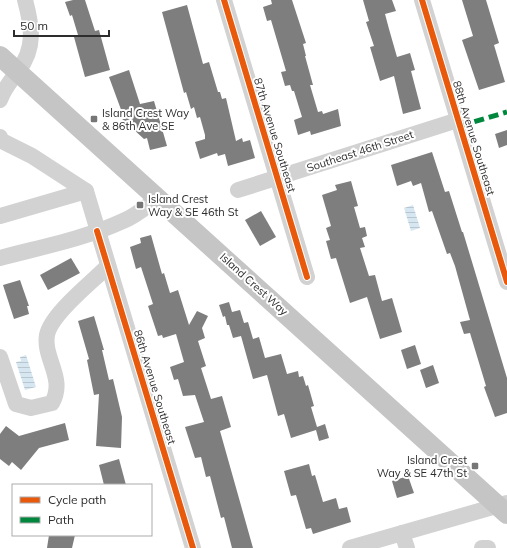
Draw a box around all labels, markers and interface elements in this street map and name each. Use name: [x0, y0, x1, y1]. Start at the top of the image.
scale bar: [14, 12, 109, 38]
text: 50 m: [20, 18, 48, 33]
street label: 87th Avenue Southeast: [251, 76, 299, 194]
street label: 88th Avenue Southeast: [450, 79, 498, 197]
place label: Island Crest Way & 86th Ave SE: [102, 106, 189, 133]
marker: Island Crest Way & 86th Ave SE: [89, 114, 99, 124]
street label: Southeast 46th Street: [305, 127, 415, 175]
place label: Island Crest Way & SE 46th St: [148, 192, 239, 219]
marker: Island Crest Way & SE 46th St: [135, 200, 145, 210]
street label: Island Crest Way: [217, 250, 291, 318]
street label: 86th Avenue Southeast: [131, 328, 179, 446]
place label: Island Crest Way & SE 47th St: [377, 453, 467, 480]
marker: Island Crest Way & SE 47th St: [470, 461, 480, 471]
legend: [12, 484, 152, 536]
text: Cycle path: [48, 492, 106, 507]
text: Path: [48, 512, 74, 527]

